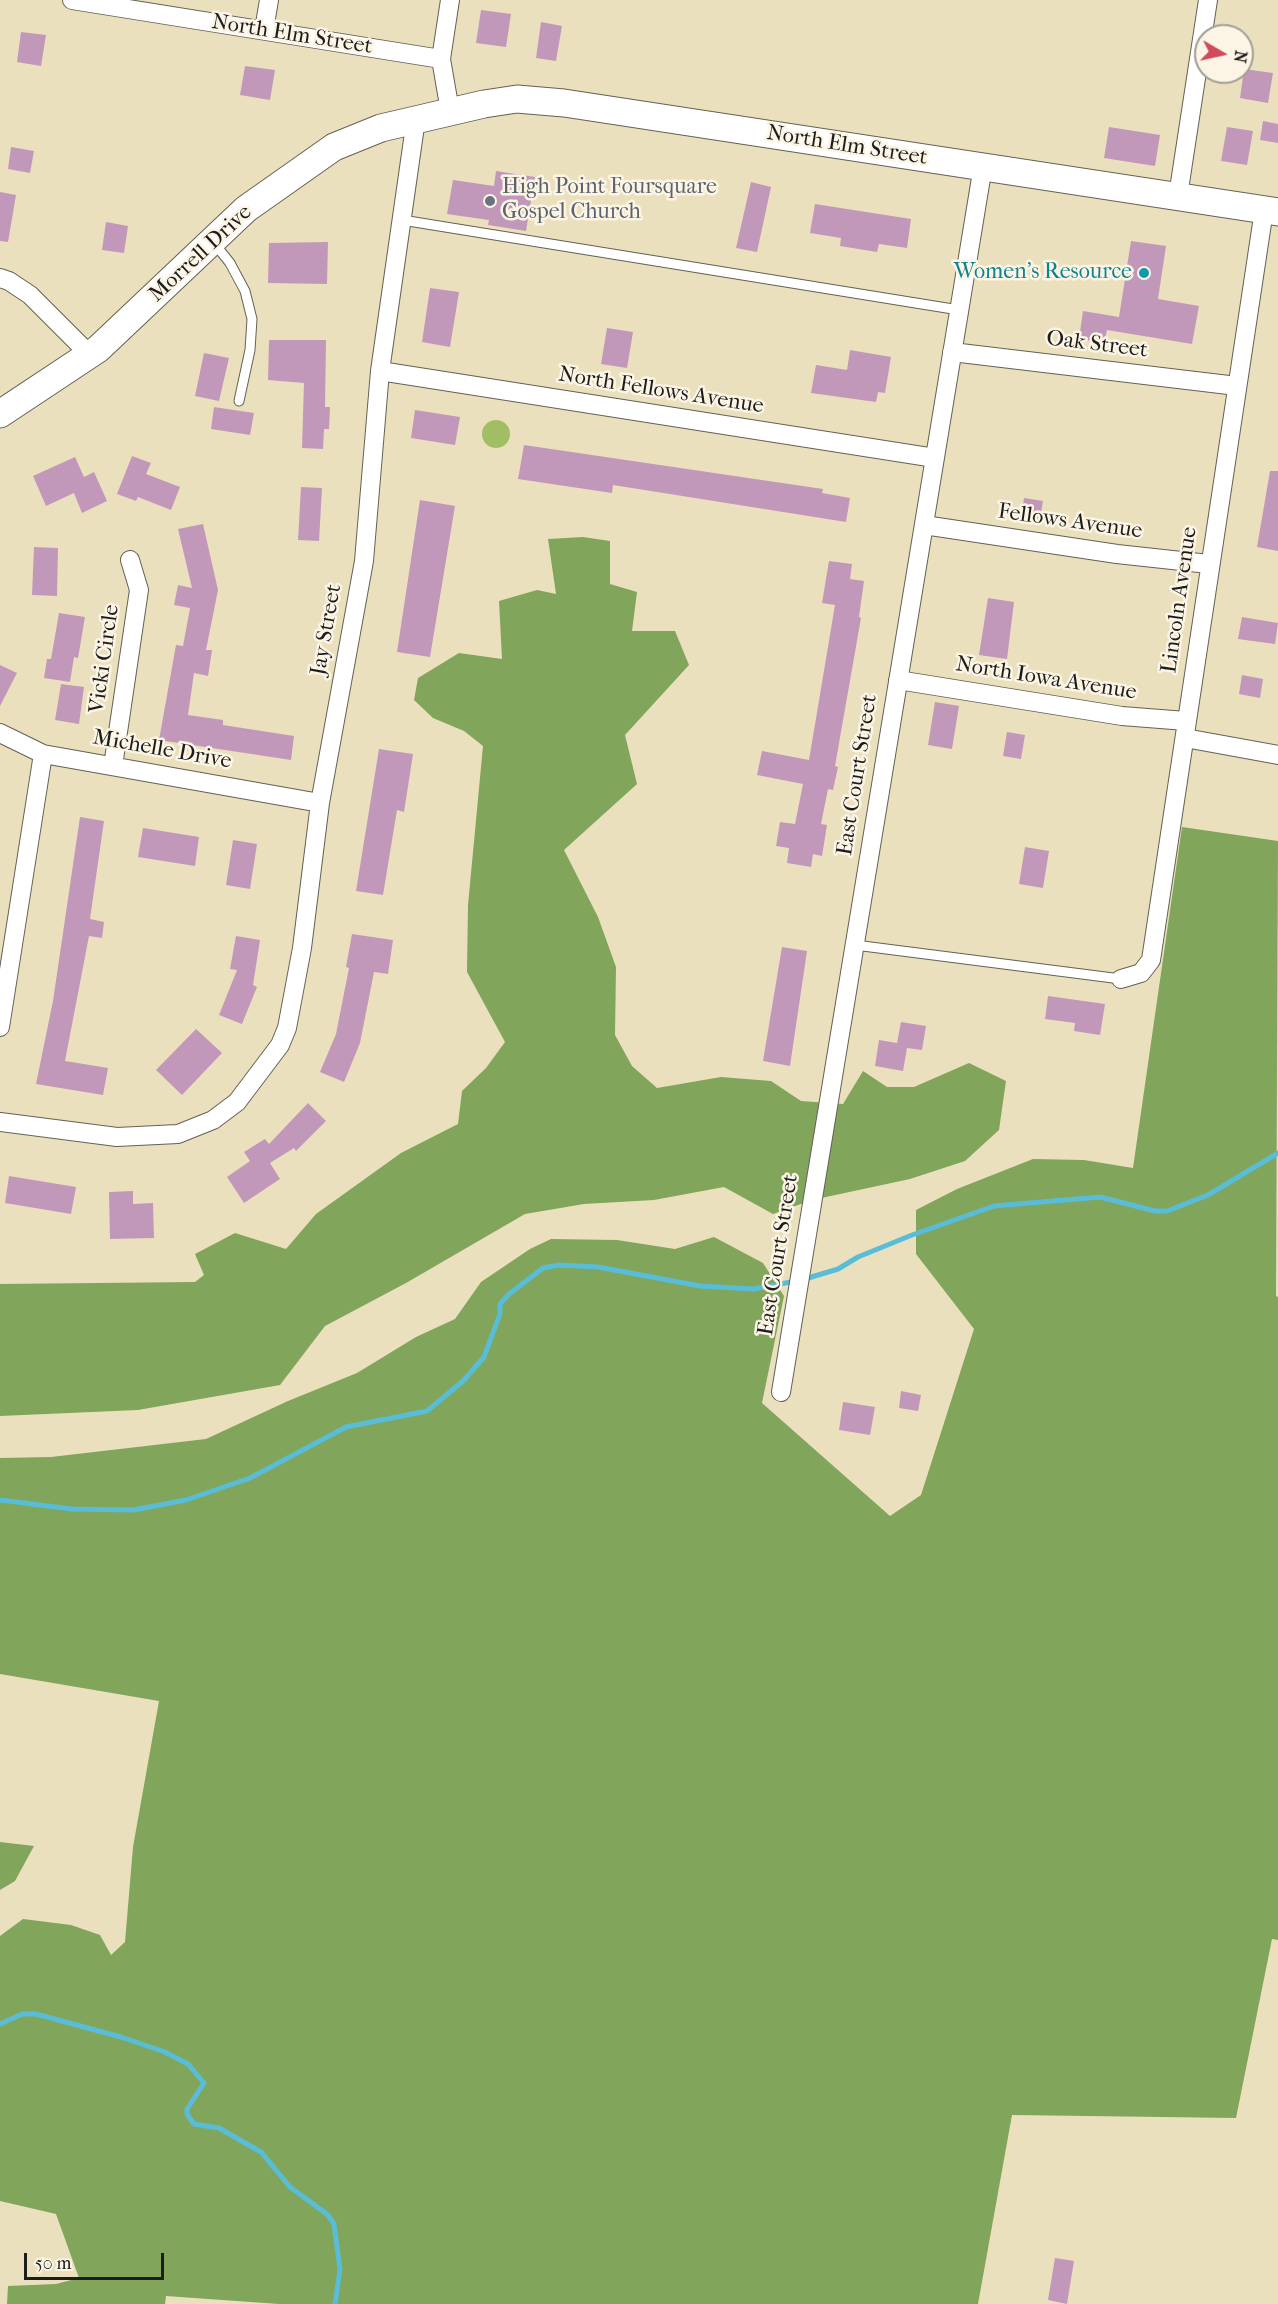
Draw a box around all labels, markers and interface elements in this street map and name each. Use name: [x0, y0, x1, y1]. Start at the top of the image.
street label: North Elm Street: [210, 9, 374, 61]
north arrow: [1194, 24, 1254, 84]
text: N: [1230, 49, 1251, 64]
street label: North Elm Street: [765, 120, 929, 172]
place label: High Point Foursquare Gospel Church: [502, 175, 717, 226]
marker: High Point Foursquare Gospel Church: [483, 194, 497, 208]
street label: Morrell Drive: [144, 200, 258, 308]
place label: Women's Resource: [954, 260, 1132, 286]
marker: Women's Resource: [1137, 266, 1151, 280]
street label: Oak Street: [1045, 326, 1149, 364]
street label: North Fellows Avenue: [557, 362, 765, 420]
street label: Fellows Avenue: [996, 499, 1144, 545]
street label: Lincoln Avenue: [1157, 525, 1203, 675]
street label: Jay Street: [306, 582, 348, 678]
street label: Vicki Circle: [84, 603, 126, 715]
street label: North Iowa Avenue: [954, 652, 1138, 706]
street label: East Court Street: [832, 693, 884, 857]
street label: Michelle Drive: [91, 725, 233, 775]
street label: East Court Street: [753, 1173, 805, 1337]
scale bar: [27, 2241, 166, 2279]
text: 50 m: [35, 2253, 71, 2274]

